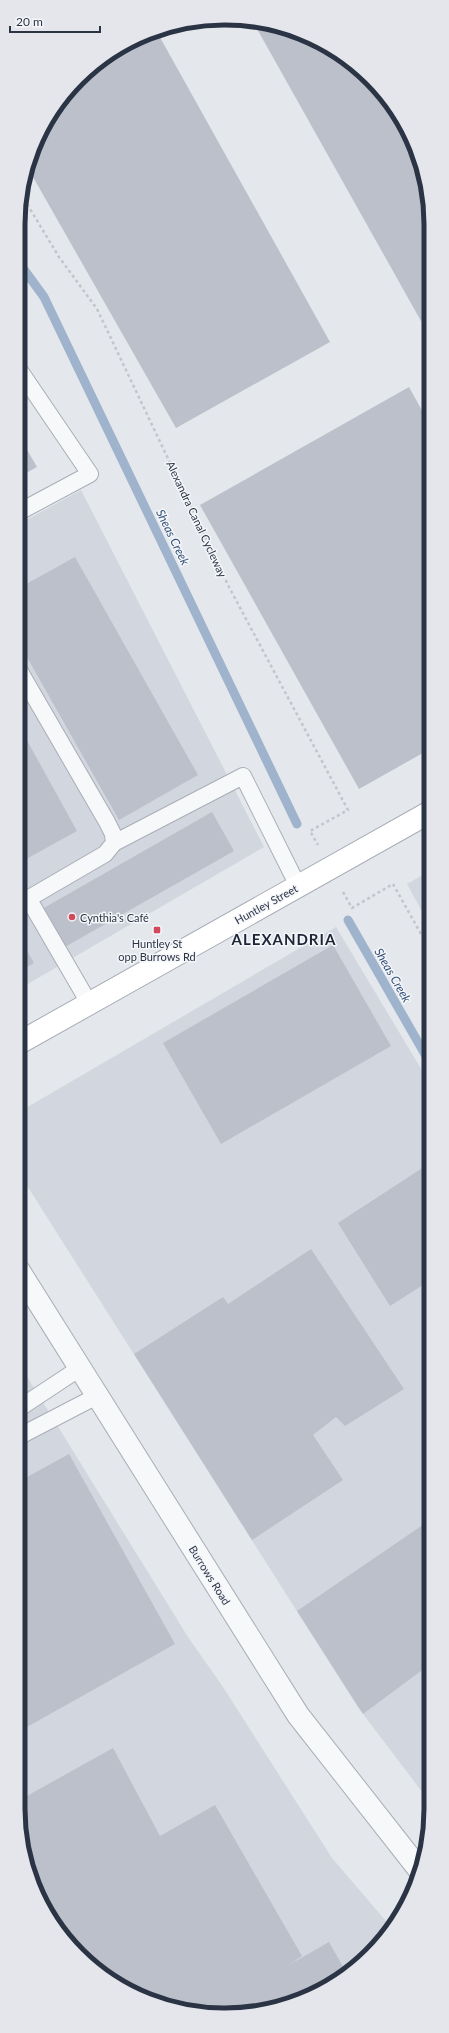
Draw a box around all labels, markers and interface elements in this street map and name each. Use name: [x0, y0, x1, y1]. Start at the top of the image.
scale bar: [10, 8, 100, 34]
text: 20 m: [16, 14, 43, 29]
street label: Alexandra Canal Cycleway: [164, 459, 230, 580]
water label: Sheas Creek: [153, 507, 193, 568]
street label: Huntley Street: [232, 881, 300, 927]
place label: Cynthia's Café: [80, 911, 149, 924]
marker: Cynthia's Café: [67, 912, 77, 922]
marker: Huntley St opp Burrows Rd: [152, 925, 162, 935]
district label: ALEXANDRIA: [231, 930, 336, 948]
place label: Huntley St opp Burrows Rd: [118, 937, 196, 963]
water label: Sheas Creek: [371, 945, 415, 1005]
street label: Burrows Road: [187, 1543, 233, 1607]

